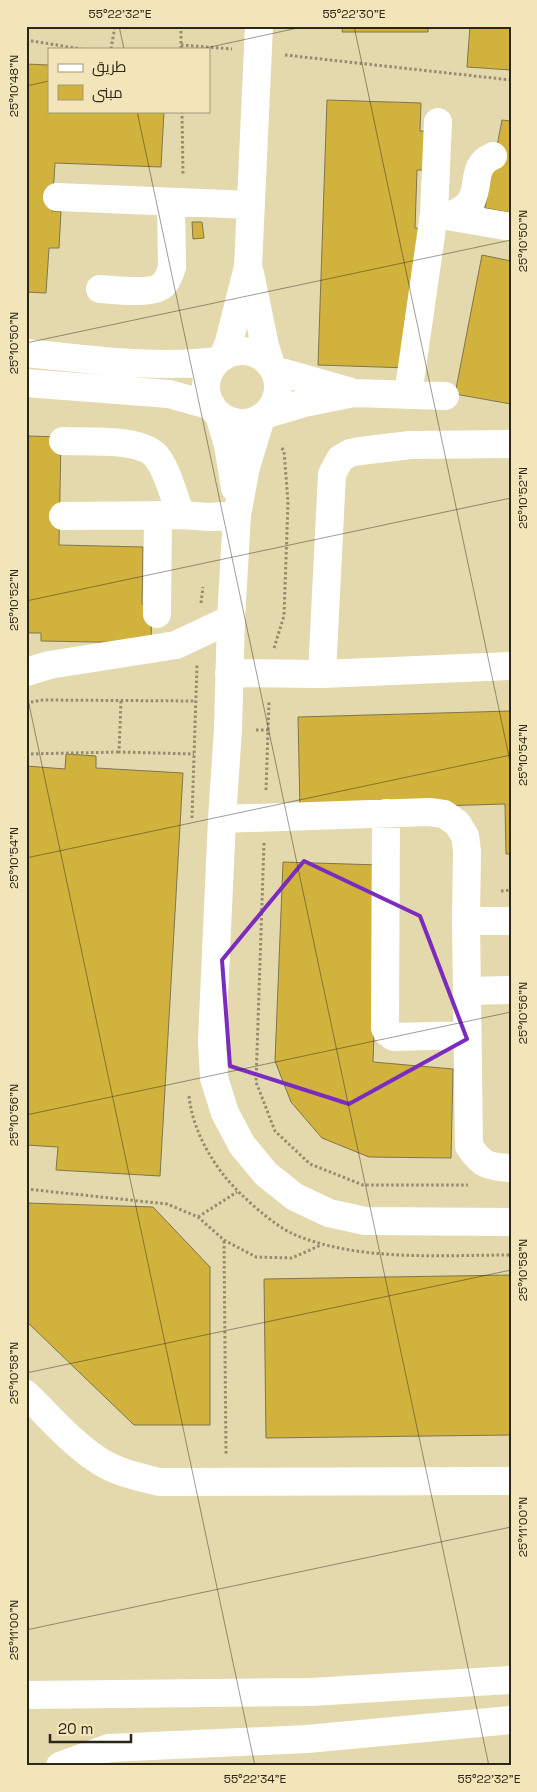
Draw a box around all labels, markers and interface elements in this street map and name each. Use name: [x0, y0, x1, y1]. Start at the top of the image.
text: 55°22'32"E: [89, 6, 152, 22]
text: 55°22'30"E: [322, 6, 386, 22]
legend: [48, 48, 210, 112]
text: 25°10'48"N: [6, 55, 22, 117]
text: طريق: [92, 57, 126, 77]
text: مبنى: [92, 83, 123, 103]
text: 25°10'50"N: [515, 210, 531, 272]
text: 25°10'50"N: [6, 312, 22, 374]
text: 25°10'52"N: [515, 467, 531, 529]
text: 25°10'52"N: [6, 569, 22, 631]
text: 25°10'54"N: [515, 724, 531, 786]
text: 25°10'54"N: [6, 827, 22, 889]
text: 25°10'56"N: [515, 982, 531, 1044]
text: 25°10'56"N: [6, 1084, 22, 1146]
text: 25°10'58"N: [515, 1239, 531, 1301]
text: 25°10'58"N: [6, 1342, 22, 1404]
text: 25°11'00"N: [515, 1497, 531, 1557]
text: 25°11'00"N: [6, 1600, 22, 1660]
scale bar: [50, 1712, 131, 1744]
text: 20 m: [58, 1719, 93, 1738]
text: 55°22'34"E: [224, 1771, 287, 1787]
text: 55°22'32"E: [458, 1771, 521, 1787]

